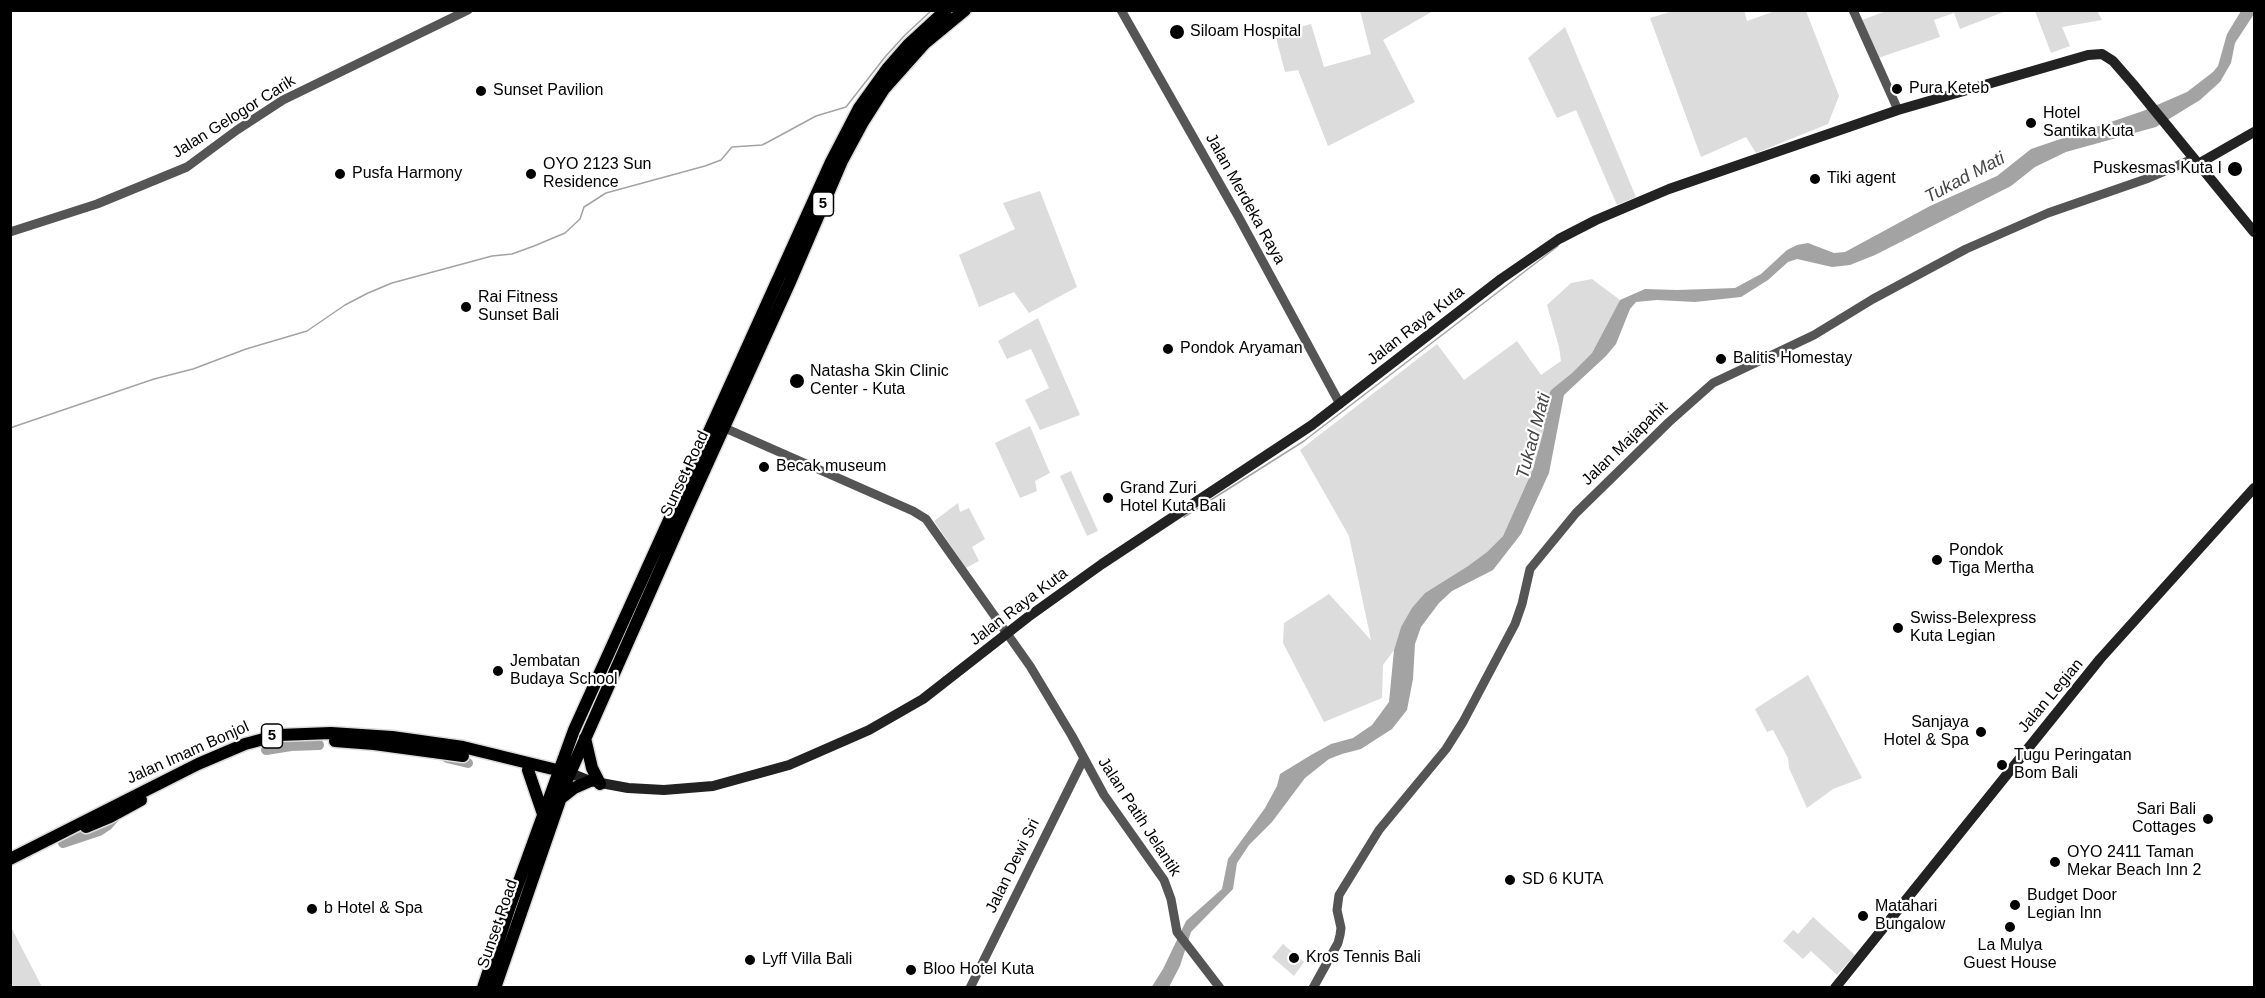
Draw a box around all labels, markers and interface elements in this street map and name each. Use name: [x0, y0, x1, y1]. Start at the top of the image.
place label: Siloam Hospital: [1190, 22, 1301, 42]
marker: Siloam Hospital: [1168, 23, 1186, 41]
street label: Jalan Gelogor Carik: [169, 71, 299, 163]
place label: Pura Keteb: [1909, 79, 1989, 99]
place label: Sunset Pavilion: [493, 81, 603, 101]
marker: Pura Keteb: [1890, 82, 1904, 96]
marker: Sunset Pavilion: [474, 84, 488, 98]
place label: Hotel Santika Kuta: [2043, 104, 2134, 142]
marker: Hotel Santika Kuta: [2024, 116, 2038, 130]
street label: Jalan Merdeka Raya: [1201, 130, 1289, 268]
water label: Tukad Mati: [1921, 148, 2009, 208]
place label: OYO 2123 Sun Residence: [543, 155, 652, 193]
place label: Puskesmas Kuta I: [2093, 159, 2222, 179]
marker: Puskesmas Kuta I: [2226, 160, 2244, 178]
place label: Pusfa Harmony: [352, 164, 462, 184]
marker: Pusfa Harmony: [333, 167, 347, 181]
marker: OYO 2123 Sun Residence: [524, 167, 538, 181]
place label: Tiki agent: [1827, 169, 1896, 189]
marker: Tiki agent: [1808, 172, 1822, 186]
road number: 5: [812, 192, 834, 216]
street label: Jalan Raya Kuta: [1364, 282, 1468, 370]
place label: Rai Fitness Sunset Bali: [478, 288, 559, 326]
marker: Rai Fitness Sunset Bali: [459, 300, 473, 314]
place label: Pondok Aryaman: [1180, 339, 1303, 359]
marker: Pondok Aryaman: [1161, 342, 1175, 356]
place label: Balitis Homestay: [1733, 349, 1852, 369]
marker: Balitis Homestay: [1714, 352, 1728, 366]
place label: Natasha Skin Clinic Center - Kuta: [810, 362, 949, 400]
marker: Natasha Skin Clinic Center - Kuta: [788, 372, 806, 390]
water label: Tukad Mati: [1512, 391, 1556, 481]
street label: Jalan Majapahit: [1578, 398, 1672, 490]
street label: Sunset Road: [657, 428, 713, 520]
place label: Becak museum: [776, 457, 886, 477]
marker: Becak museum: [757, 460, 771, 474]
place label: Grand Zuri Hotel Kuta Bali: [1120, 479, 1226, 517]
marker: Grand Zuri Hotel Kuta Bali: [1101, 491, 1115, 505]
place label: Pondok Tiga Mertha: [1949, 541, 2034, 579]
marker: Pondok Tiga Mertha: [1930, 553, 1944, 567]
street label: Jalan Raya Kuta: [966, 564, 1072, 650]
place label: Swiss-Belexpress Kuta Legian: [1910, 609, 2036, 647]
marker: Swiss-Belexpress Kuta Legian: [1891, 621, 1905, 635]
place label: Jembatan Budaya School: [510, 652, 618, 690]
street label: Jalan Legian: [2014, 655, 2088, 737]
marker: Jembatan Budaya School: [491, 664, 505, 678]
place label: Sanjaya Hotel & Spa: [1884, 713, 1969, 751]
street label: Jalan Imam Bonjol: [124, 717, 252, 789]
road number: 5: [262, 724, 282, 748]
marker: Sanjaya Hotel & Spa: [1974, 725, 1988, 739]
place label: Tugu Peringatan Bom Bali: [2014, 746, 2132, 784]
street label: Jalan Patih Jelantik: [1093, 754, 1185, 880]
marker: Tugu Peringatan Bom Bali: [1995, 758, 2009, 772]
place label: Sari Bali Cottages: [2132, 800, 2196, 838]
marker: Sari Bali Cottages: [2201, 812, 2215, 826]
street label: Jalan Dewi Sri: [982, 816, 1044, 916]
place label: OYO 2411 Taman Mekar Beach Inn 2: [2067, 843, 2201, 881]
marker: OYO 2411 Taman Mekar Beach Inn 2: [2048, 855, 2062, 869]
place label: SD 6 KUTA: [1522, 870, 1604, 890]
marker: SD 6 KUTA: [1503, 873, 1517, 887]
street label: Sunset Road: [474, 877, 522, 971]
place label: Budget Door Legian Inn: [2027, 886, 2117, 924]
place label: Matahari Bungalow: [1875, 897, 1945, 935]
marker: Budget Door Legian Inn: [2008, 898, 2022, 912]
place label: b Hotel & Spa: [324, 899, 423, 919]
marker: b Hotel & Spa: [305, 902, 319, 916]
marker: Matahari Bungalow: [1856, 909, 1870, 923]
marker: La Mulya Guest House: [2003, 920, 2017, 934]
place label: La Mulya Guest House: [1963, 936, 2057, 974]
place label: Kros Tennis Bali: [1306, 948, 1421, 968]
place label: Lyff Villa Bali: [762, 950, 852, 970]
marker: Kros Tennis Bali: [1287, 951, 1301, 965]
marker: Lyff Villa Bali: [743, 953, 757, 967]
place label: Bloo Hotel Kuta: [923, 960, 1034, 980]
marker: Bloo Hotel Kuta: [904, 963, 918, 977]

